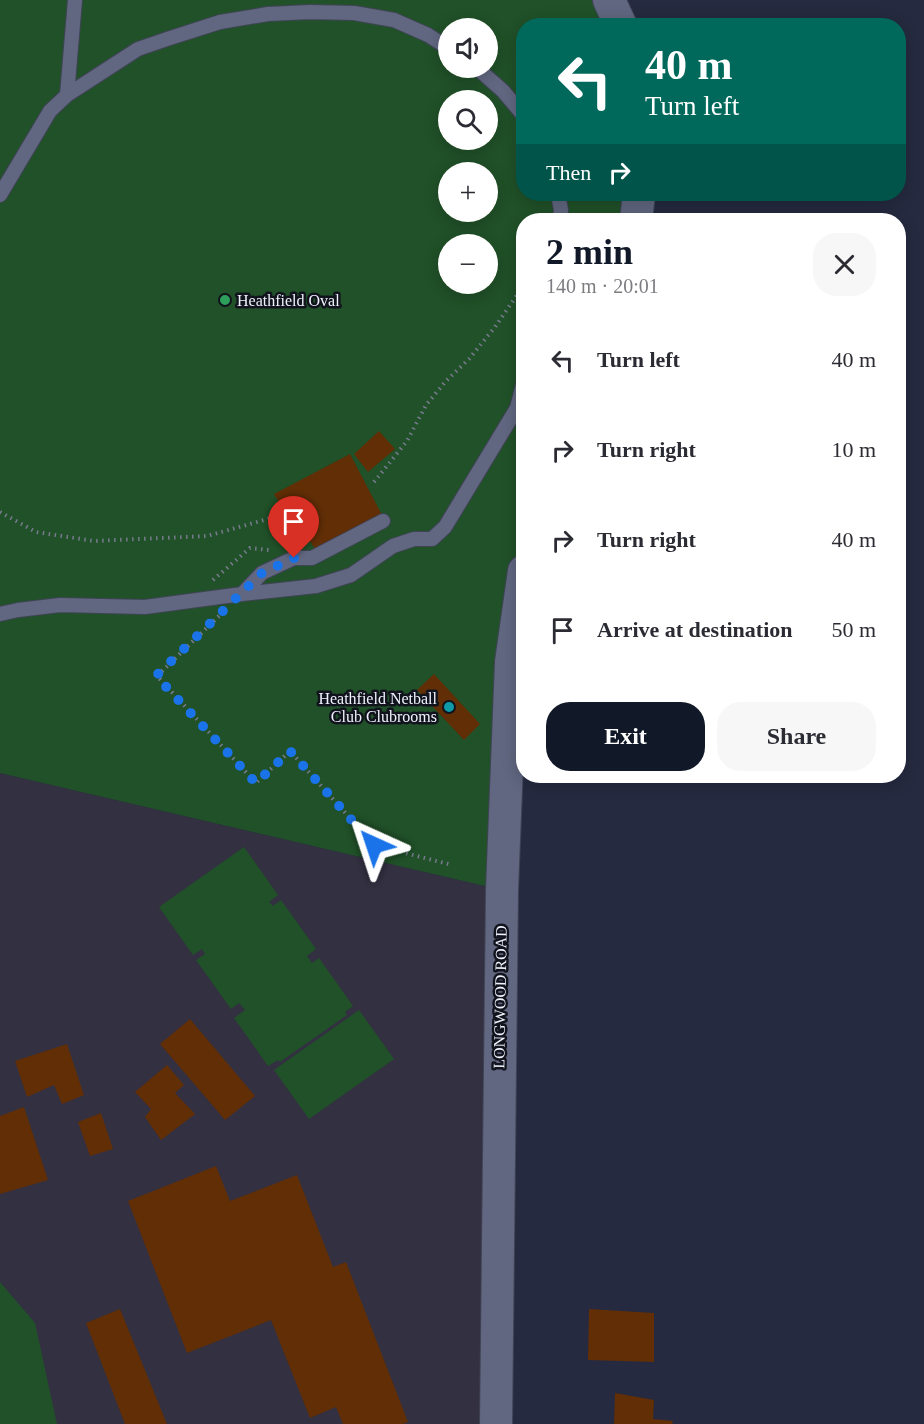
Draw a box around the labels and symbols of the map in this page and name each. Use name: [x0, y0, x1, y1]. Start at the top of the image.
place label: Heathfield Oval: [237, 292, 340, 309]
marker: Heathfield Oval: [218, 293, 232, 307]
pin: [268, 496, 319, 558]
place label: Heathfield Netball Club Clubrooms: [318, 690, 438, 725]
marker: Heathfield Netball Club Clubrooms: [442, 700, 456, 714]
position arrow: [342, 813, 406, 877]
street label: LONGWOOD ROAD: [490, 925, 510, 1069]

